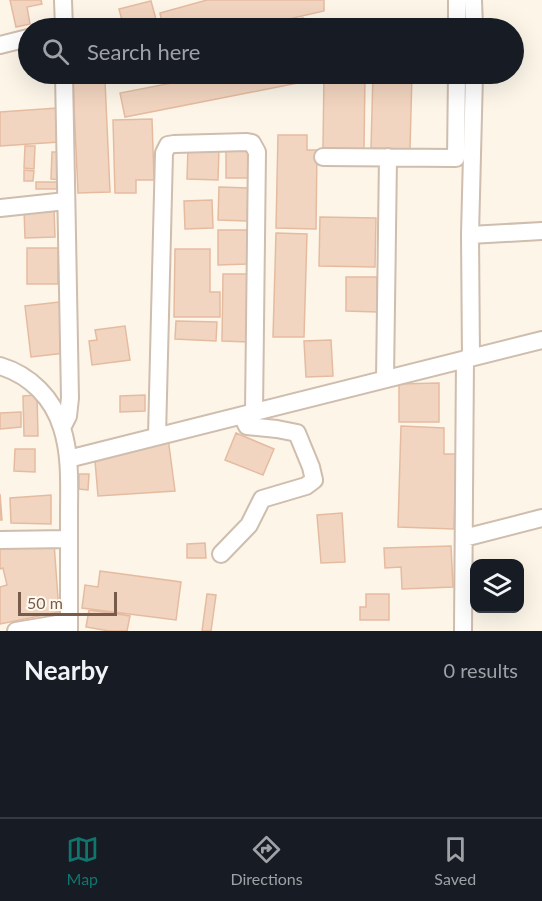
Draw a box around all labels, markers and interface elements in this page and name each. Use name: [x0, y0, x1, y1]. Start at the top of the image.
search box: [18, 18, 524, 84]
icon: search: [39, 35, 72, 68]
text: Search here: [87, 38, 200, 65]
map controls: [470, 559, 524, 613]
button: layers: [470, 559, 524, 613]
scale bar: [18, 589, 117, 616]
text: 50 m: [27, 593, 63, 612]
text: Nearby: [24, 654, 109, 686]
text: 0 results: [443, 658, 518, 682]
tab: Map: [66, 833, 99, 888]
tab: Directions: [230, 833, 303, 888]
tab: Saved: [434, 833, 476, 888]

